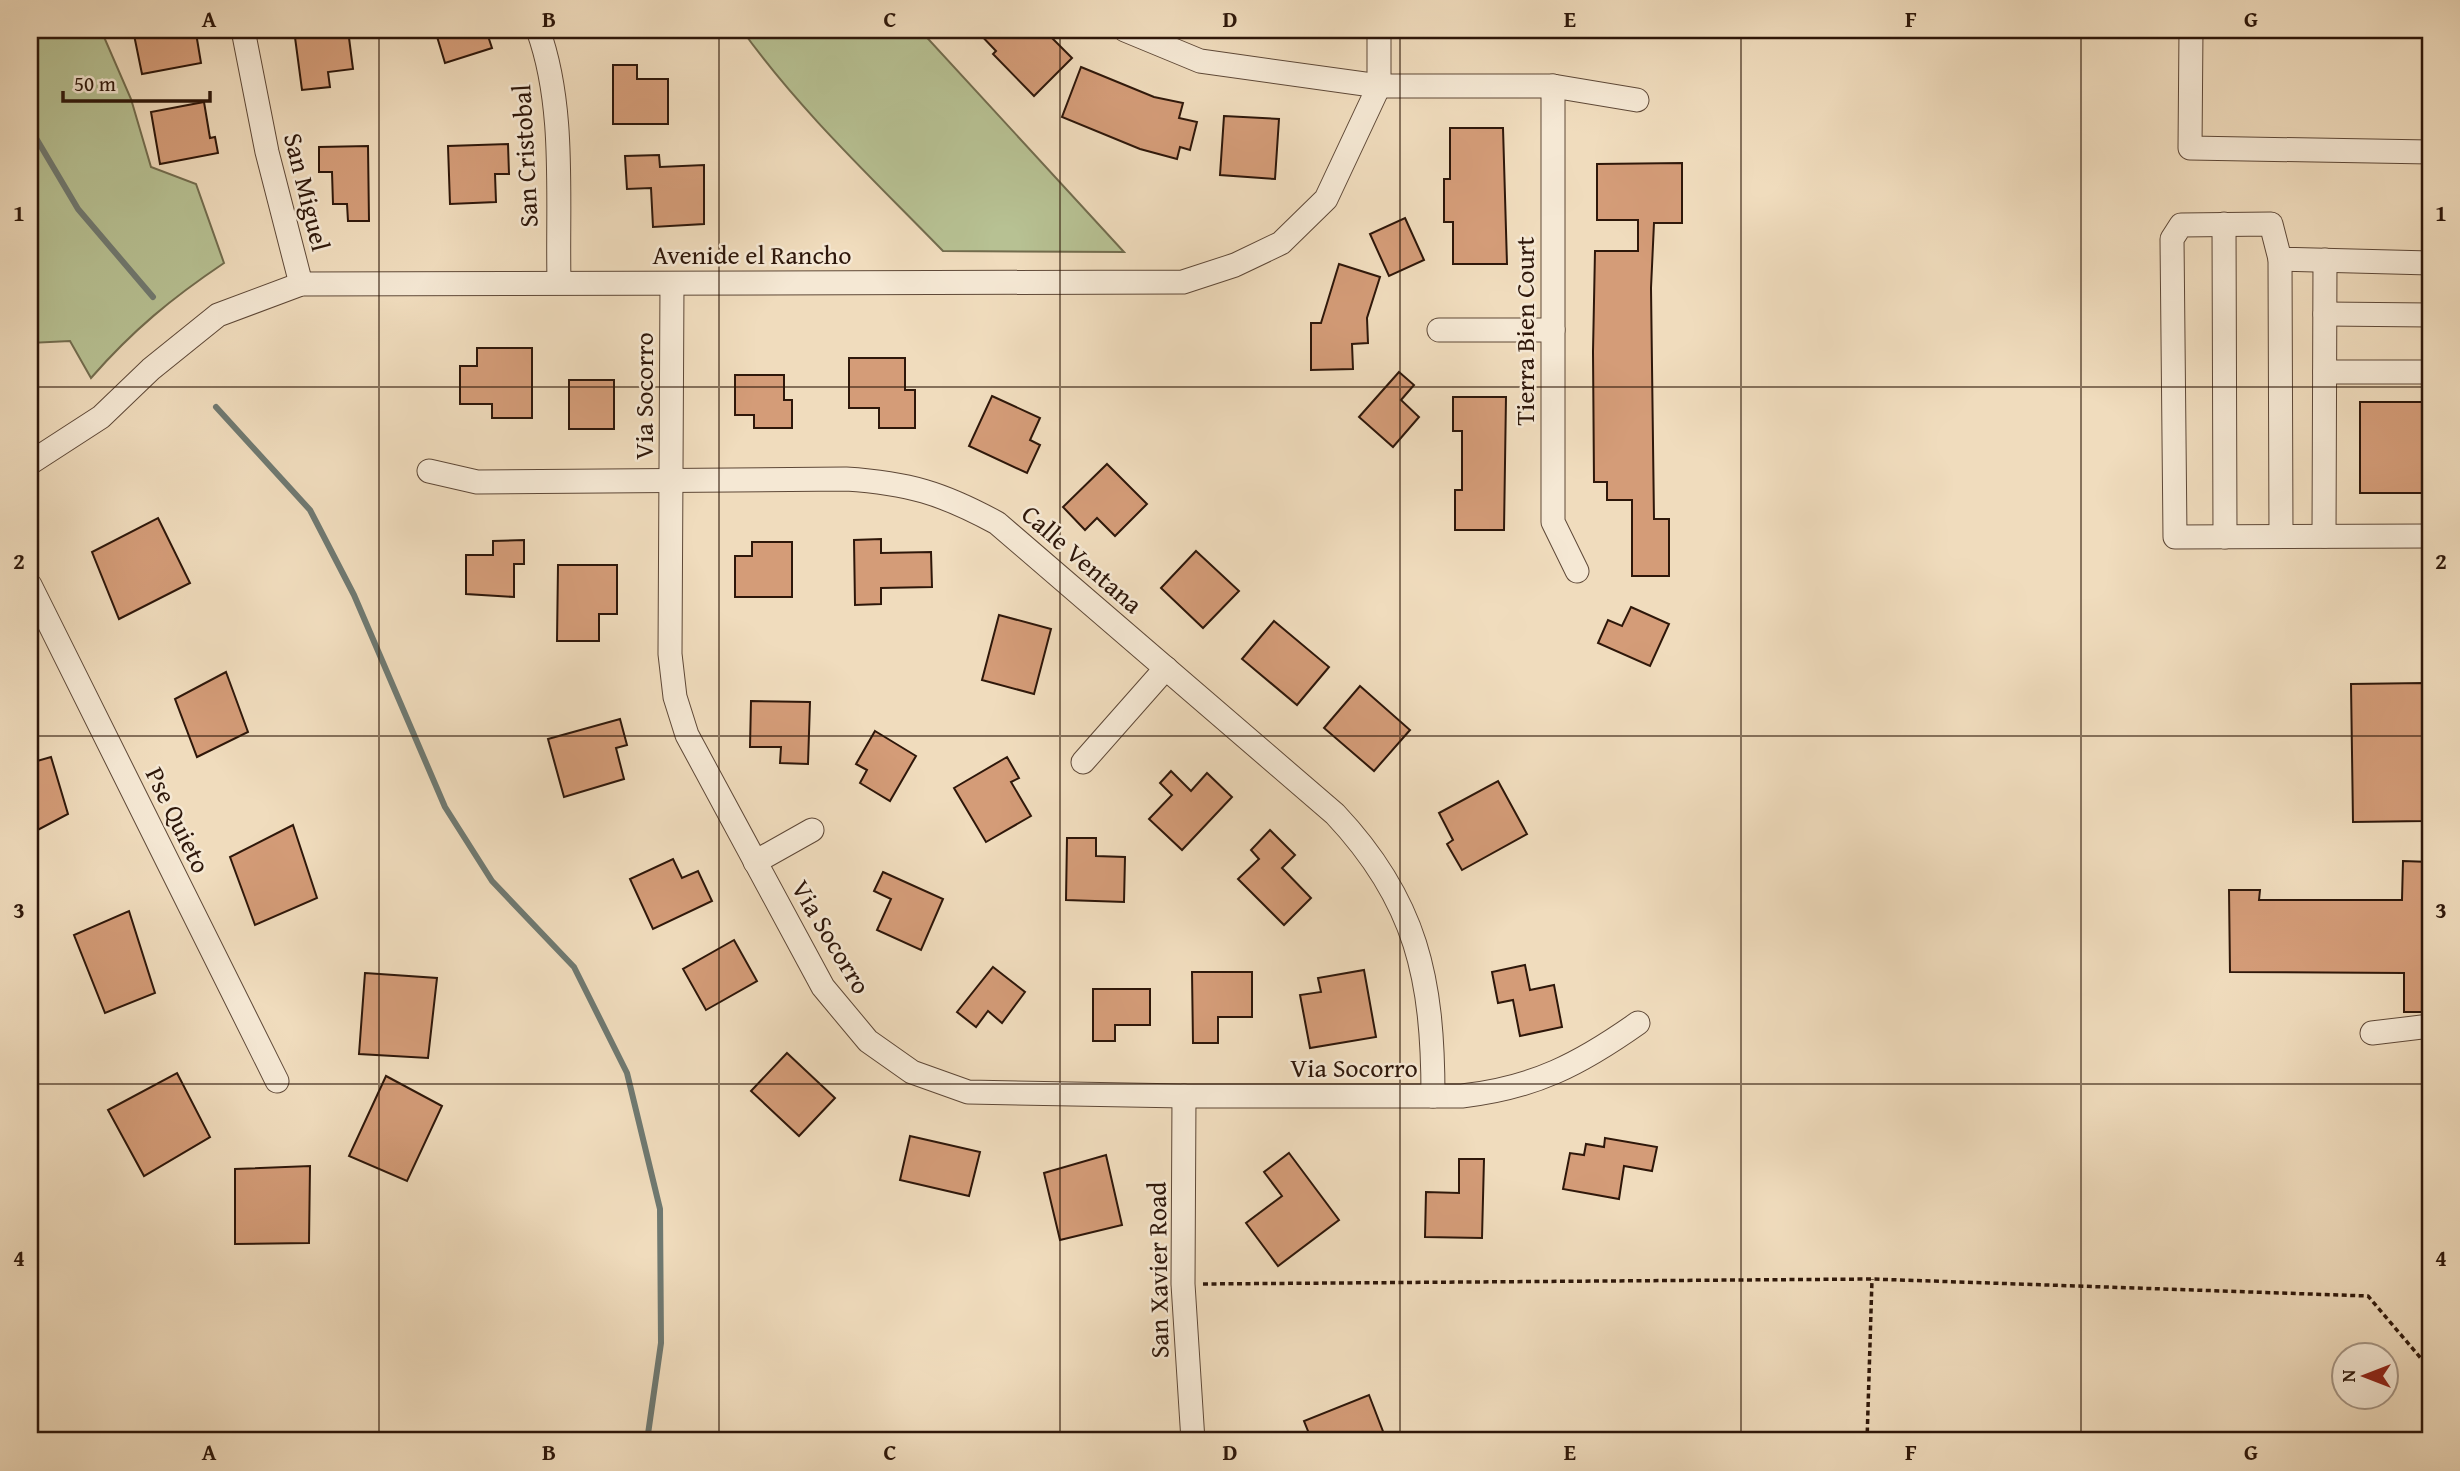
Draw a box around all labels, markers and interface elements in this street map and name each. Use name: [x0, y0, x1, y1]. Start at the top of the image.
text: A: [202, 2, 217, 35]
text: B: [542, 2, 556, 35]
text: C: [883, 2, 897, 35]
text: D: [1223, 2, 1238, 35]
text: E: [1564, 2, 1576, 35]
text: F: [1905, 2, 1917, 35]
text: G: [2244, 2, 2258, 35]
scale bar: [63, 60, 210, 104]
text: 50 m: [74, 68, 116, 99]
street label: San Cristobal: [501, 83, 548, 229]
street label: San Miguel: [274, 129, 341, 255]
text: 1: [13, 196, 25, 229]
text: 1: [2435, 196, 2447, 229]
street label: Avenide el Rancho: [653, 235, 851, 274]
street label: Tierra Bien Court: [1505, 236, 1544, 426]
street label: Via Socorro: [624, 332, 663, 460]
street label: Calle Ventana: [1013, 495, 1152, 623]
text: 2: [13, 544, 25, 577]
text: 2: [2435, 544, 2447, 577]
street label: Pse Quieto: [136, 760, 221, 880]
street label: Via Socorro: [782, 872, 881, 1001]
text: 3: [13, 893, 25, 926]
text: 3: [2435, 893, 2447, 926]
street label: Via Socorro: [1290, 1048, 1418, 1087]
street label: San Xavier Road: [1136, 1181, 1179, 1359]
text: 4: [13, 1241, 25, 1274]
text: 4: [2435, 1241, 2447, 1274]
north arrow: [2330, 1342, 2400, 1412]
text: N: [2334, 1369, 2362, 1382]
text: A: [202, 1435, 217, 1468]
text: B: [542, 1435, 556, 1468]
text: C: [883, 1435, 897, 1468]
text: D: [1223, 1435, 1238, 1468]
text: E: [1564, 1435, 1576, 1468]
text: F: [1905, 1435, 1917, 1468]
text: G: [2244, 1435, 2258, 1468]

